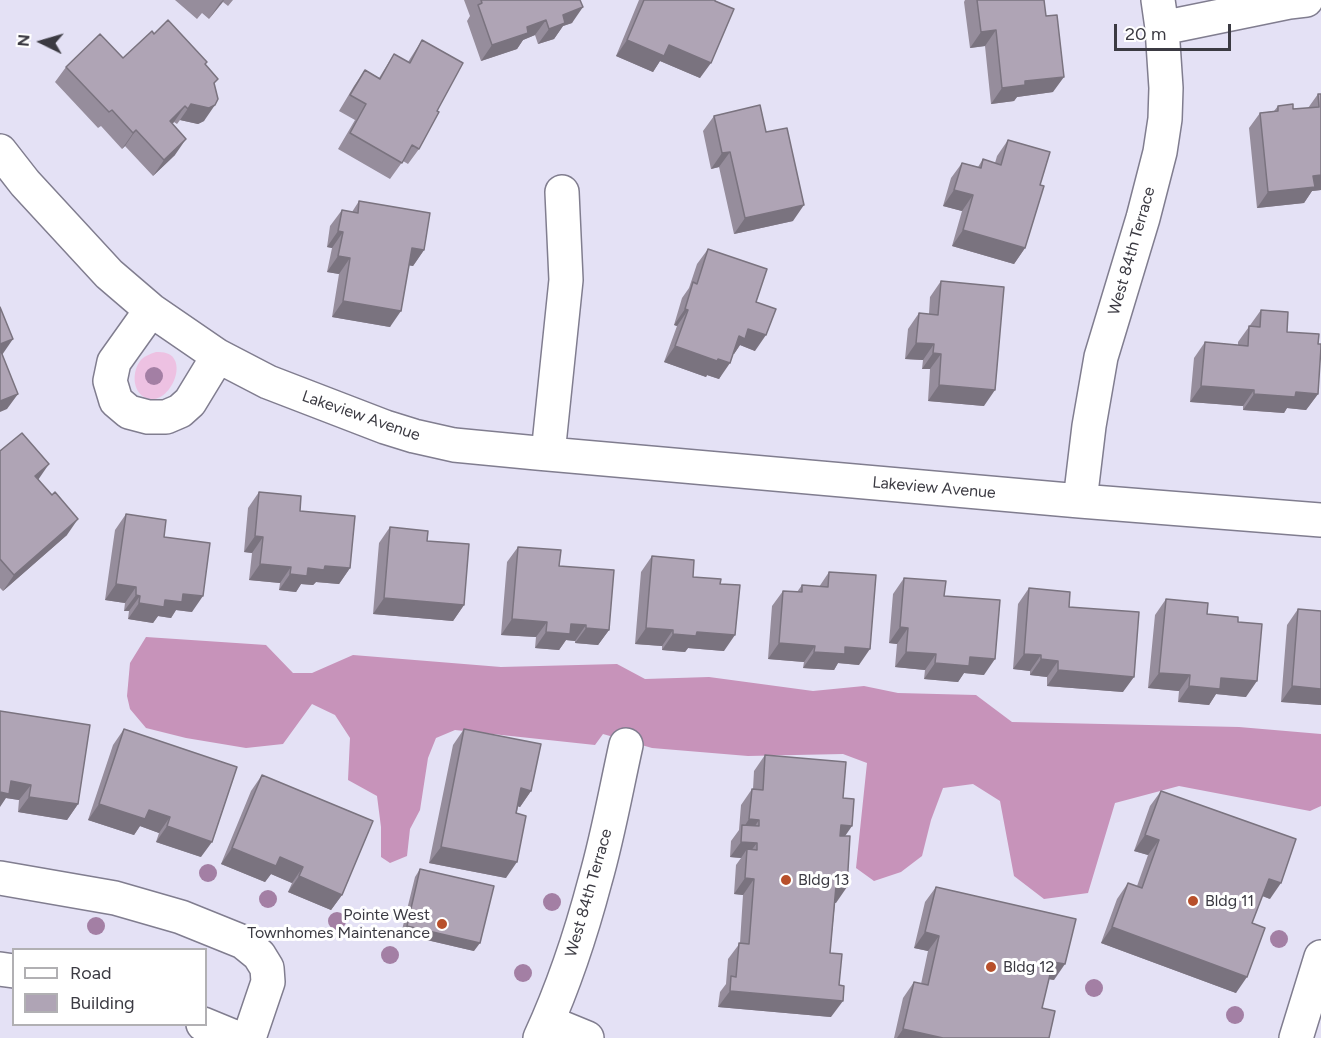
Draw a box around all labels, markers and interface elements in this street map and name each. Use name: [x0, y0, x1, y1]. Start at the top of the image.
north arrow: [12, 12, 72, 72]
scale bar: [1117, 12, 1234, 50]
text: 20 m: [1125, 23, 1166, 45]
text: N: [14, 33, 34, 47]
street label: West 84th Terrace: [1105, 185, 1159, 317]
street label: Lakeview Avenue: [299, 387, 423, 445]
street label: Lakeview Avenue: [872, 473, 996, 503]
street label: West 84th Terrace: [562, 827, 616, 959]
place label: Bldg 13: [798, 870, 849, 890]
marker: Bldg 13: [779, 873, 793, 887]
place label: Bldg 11: [1205, 891, 1254, 911]
marker: Bldg 11: [1186, 894, 1200, 908]
place label: Pointe West Townhomes Maintenance: [247, 905, 430, 943]
marker: Pointe West Townhomes Maintenance: [435, 917, 449, 931]
legend: [12, 948, 207, 1026]
place label: Bldg 12: [1003, 957, 1055, 977]
marker: Bldg 12: [984, 960, 998, 974]
text: Road: [70, 962, 111, 984]
text: Building: [70, 992, 135, 1014]

